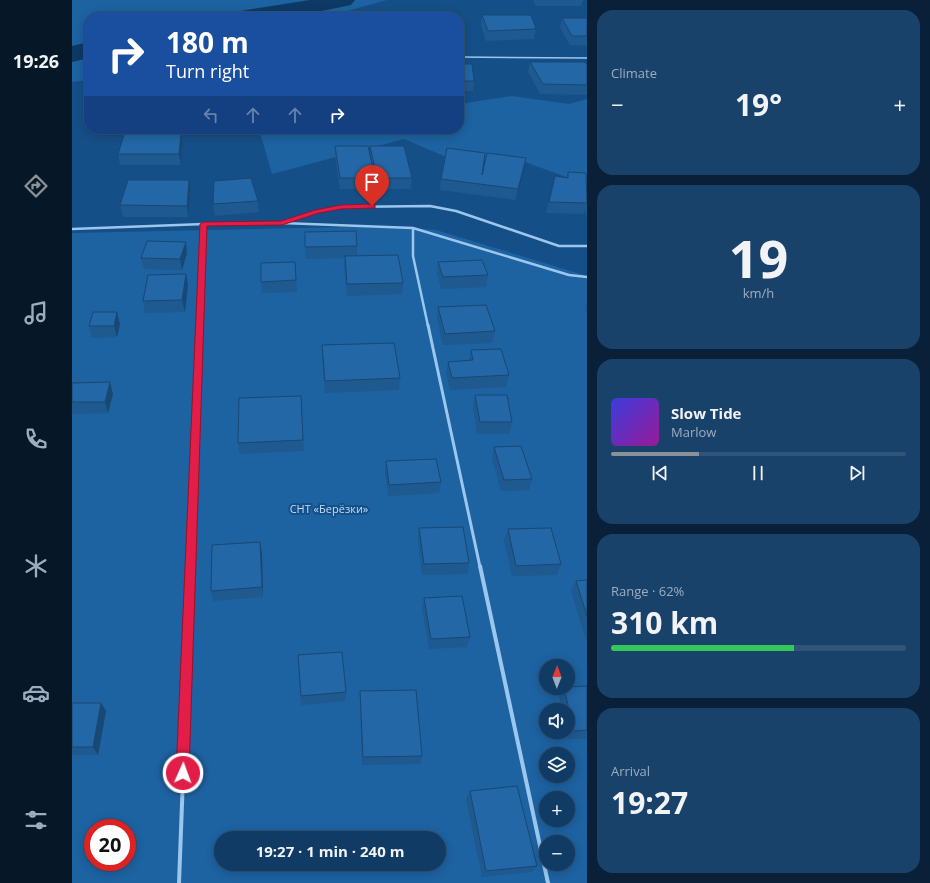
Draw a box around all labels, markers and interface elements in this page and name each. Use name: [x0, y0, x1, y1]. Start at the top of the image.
text: 180 m: [166, 23, 249, 61]
icon: right: [100, 28, 152, 80]
text: 19:26: [13, 49, 59, 73]
text: Turn right: [166, 59, 249, 83]
text: Climate: [611, 64, 657, 82]
text: 19°: [735, 84, 782, 125]
text: −: [611, 89, 624, 119]
text: +: [893, 89, 906, 119]
icon: left: [200, 104, 222, 126]
icon: ahead: [242, 104, 264, 126]
icon: ahead: [284, 104, 306, 126]
icon: right: [326, 104, 348, 126]
pin: [355, 165, 389, 206]
icon: arrive: [361, 171, 383, 193]
icon: directions: [22, 172, 50, 200]
text: 19: [729, 222, 788, 293]
text: km/h: [743, 284, 774, 302]
icon: music: [22, 299, 50, 327]
text: Slow Tide: [671, 403, 741, 423]
text: Marlow: [671, 423, 716, 441]
icon: phone: [22, 425, 50, 453]
icon: previous: [649, 462, 671, 484]
icon: pause: [747, 462, 769, 484]
icon: next: [846, 462, 868, 484]
park label: СНТ «Берёзки»: [290, 501, 369, 516]
icon: climate: [22, 552, 50, 580]
text: Range · 62%: [611, 582, 684, 600]
text: 310 km: [611, 602, 718, 643]
north arrow: [539, 659, 575, 695]
map controls: [539, 659, 575, 871]
icon: car: [22, 679, 50, 707]
button: sound: [539, 703, 575, 739]
button: layers: [539, 747, 575, 783]
position arrow: [162, 752, 204, 794]
text: Arrival: [611, 762, 650, 780]
text: 19:27: [611, 782, 688, 823]
button: +: [539, 791, 575, 827]
icon: filters: [22, 806, 50, 834]
speed limit sign: 20: [84, 819, 136, 871]
button: −: [539, 835, 575, 871]
text: 19:27 · 1 min · 240 m: [256, 841, 404, 861]

